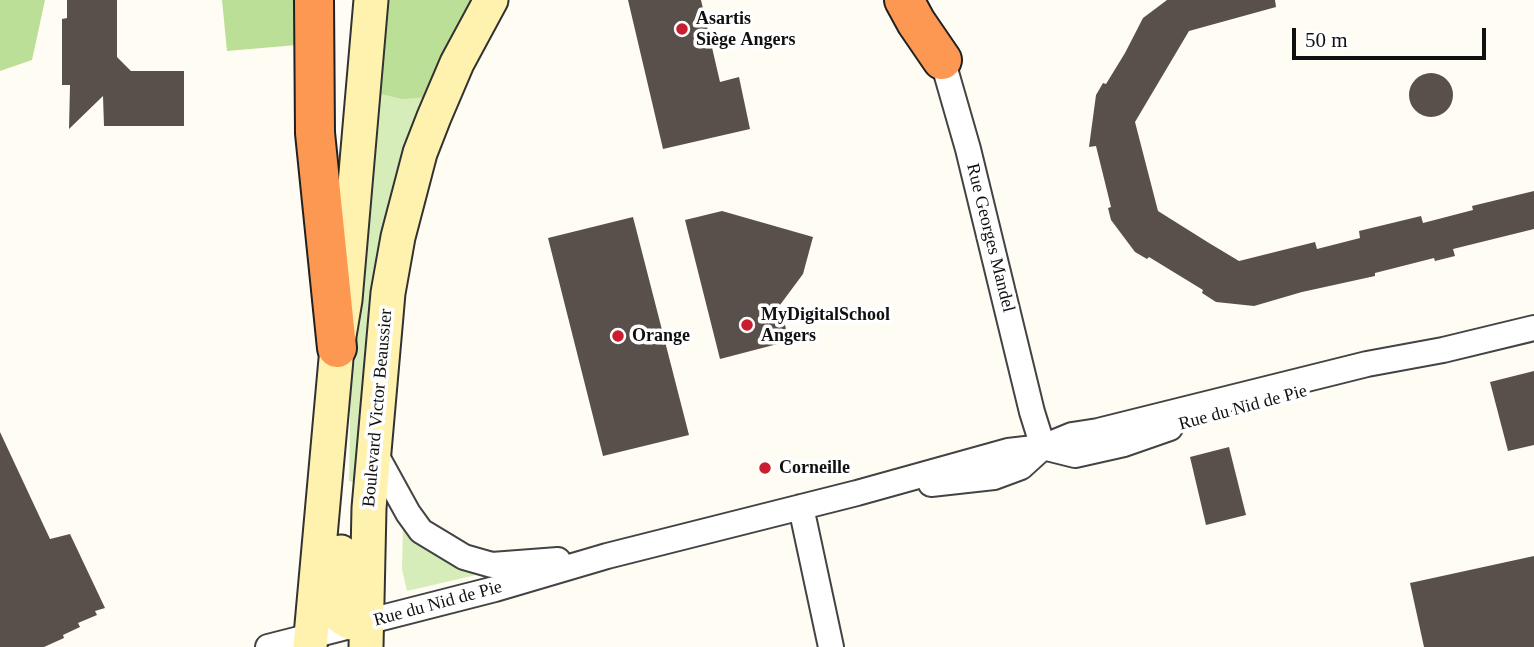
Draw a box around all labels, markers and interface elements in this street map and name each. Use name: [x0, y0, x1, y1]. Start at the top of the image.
place label: Asartis Siège Angers: [696, 8, 795, 50]
scale bar: [1296, 14, 1490, 58]
marker: Asartis Siège Angers: [674, 21, 690, 37]
text: 50 m: [1305, 28, 1348, 52]
street label: Rue Georges Mandel: [961, 161, 1019, 315]
place label: MyDigitalSchool Angers: [761, 304, 890, 346]
street label: Boulevard Victor Beaussier: [359, 308, 397, 508]
marker: MyDigitalSchool Angers: [739, 317, 755, 333]
place label: Orange: [632, 325, 690, 347]
marker: Orange: [610, 328, 626, 344]
street label: Rue du Nid de Pie: [1176, 380, 1310, 436]
place label: Corneille: [779, 457, 850, 479]
marker: Corneille: [757, 460, 773, 476]
street label: Rue du Nid de Pie: [371, 576, 505, 632]

